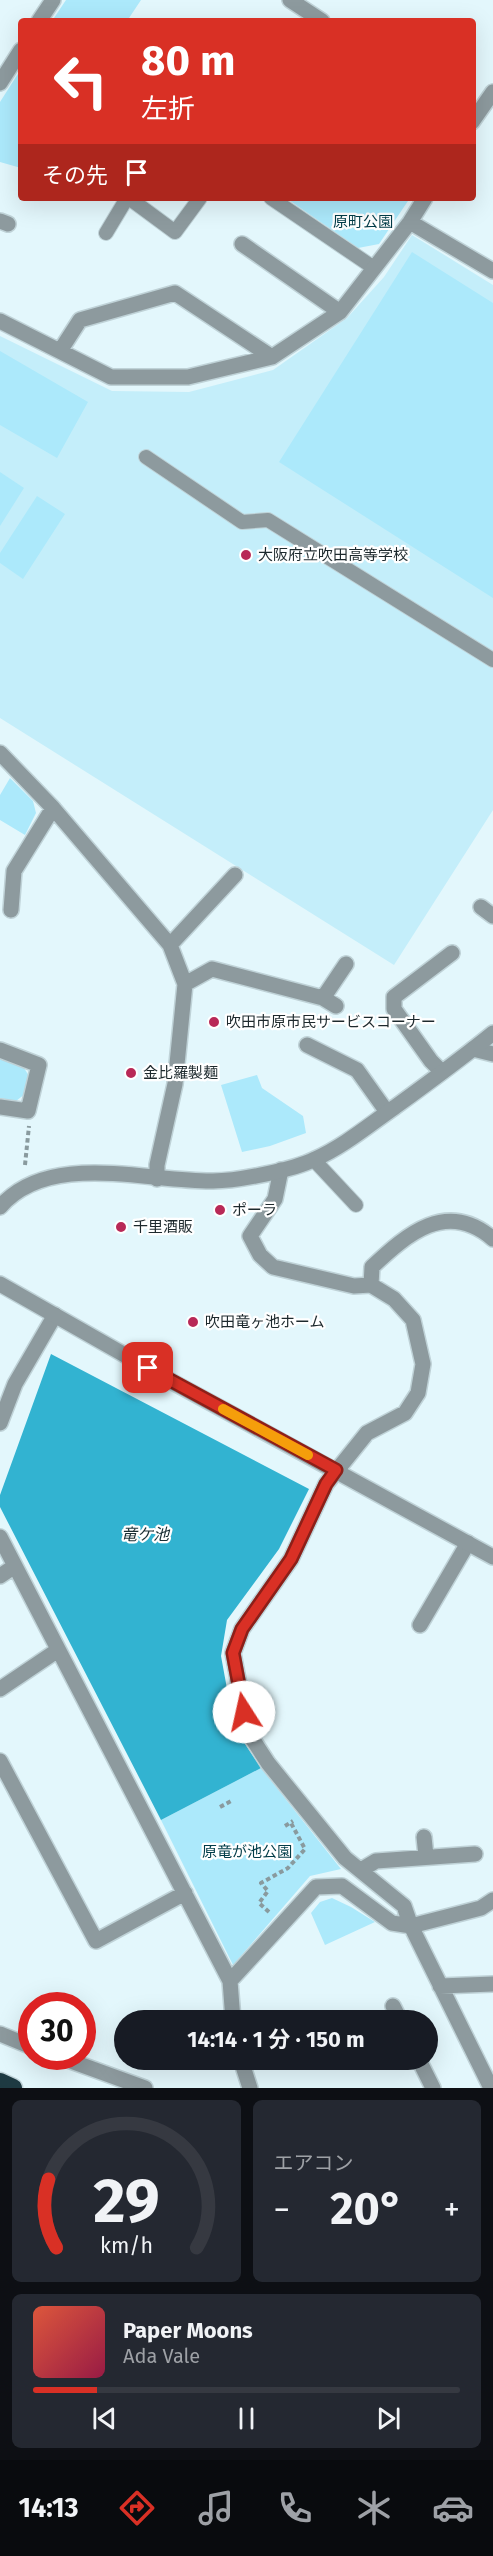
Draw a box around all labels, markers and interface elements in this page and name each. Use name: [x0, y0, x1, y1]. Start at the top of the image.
text: 80 m: [141, 36, 235, 86]
icon: left: [42, 42, 120, 120]
text: 左折: [141, 93, 195, 125]
icon: arrive: [120, 156, 153, 189]
text: その先: [42, 162, 108, 189]
park label: 原町公園: [333, 213, 393, 231]
place label: 大阪府立吹田高等学校: [258, 546, 408, 564]
marker: 大阪府立吹田高等学校: [239, 548, 253, 562]
place label: 吹田市原市民サービスコーナー: [226, 1013, 436, 1031]
marker: 吹田市原市民サービスコーナー: [207, 1015, 221, 1029]
place label: 金比羅製麺: [143, 1064, 218, 1082]
marker: 金比羅製麺: [124, 1066, 138, 1080]
place label: ポーラ: [232, 1201, 277, 1219]
marker: ポーラ: [213, 1203, 227, 1217]
place label: 千里酒販: [133, 1218, 193, 1236]
marker: 千里酒販: [114, 1220, 128, 1234]
place label: 吹田竜ヶ池ホーム: [205, 1313, 325, 1331]
marker: 吹田竜ヶ池ホーム: [186, 1315, 200, 1329]
pin: [122, 1342, 173, 1393]
icon: arrive: [131, 1351, 164, 1384]
water label: 竜ケ池: [121, 1525, 171, 1544]
position arrow: [212, 1680, 276, 1744]
park label: 原竜が池公園: [202, 1843, 292, 1861]
speed limit sign: 30: [18, 1992, 96, 2070]
text: 14:14 · 1 分 · 150 m: [187, 2026, 365, 2053]
text: エアコン: [274, 2151, 354, 2175]
text: 29: [93, 2164, 160, 2239]
text: 20°: [330, 2182, 403, 2236]
text: −: [274, 2190, 290, 2230]
text: +: [444, 2190, 460, 2230]
text: km/h: [100, 2233, 153, 2259]
text: Paper Moons: [123, 2317, 253, 2344]
text: Ada Vale: [123, 2344, 200, 2368]
icon: previous: [88, 2402, 121, 2435]
icon: pause: [230, 2402, 263, 2435]
icon: next: [372, 2402, 405, 2435]
icon: directions: [116, 2487, 158, 2529]
icon: music: [195, 2487, 237, 2529]
icon: phone: [274, 2487, 316, 2529]
icon: climate: [353, 2487, 395, 2529]
icon: car: [432, 2487, 474, 2529]
text: 14:13: [19, 2492, 79, 2524]

